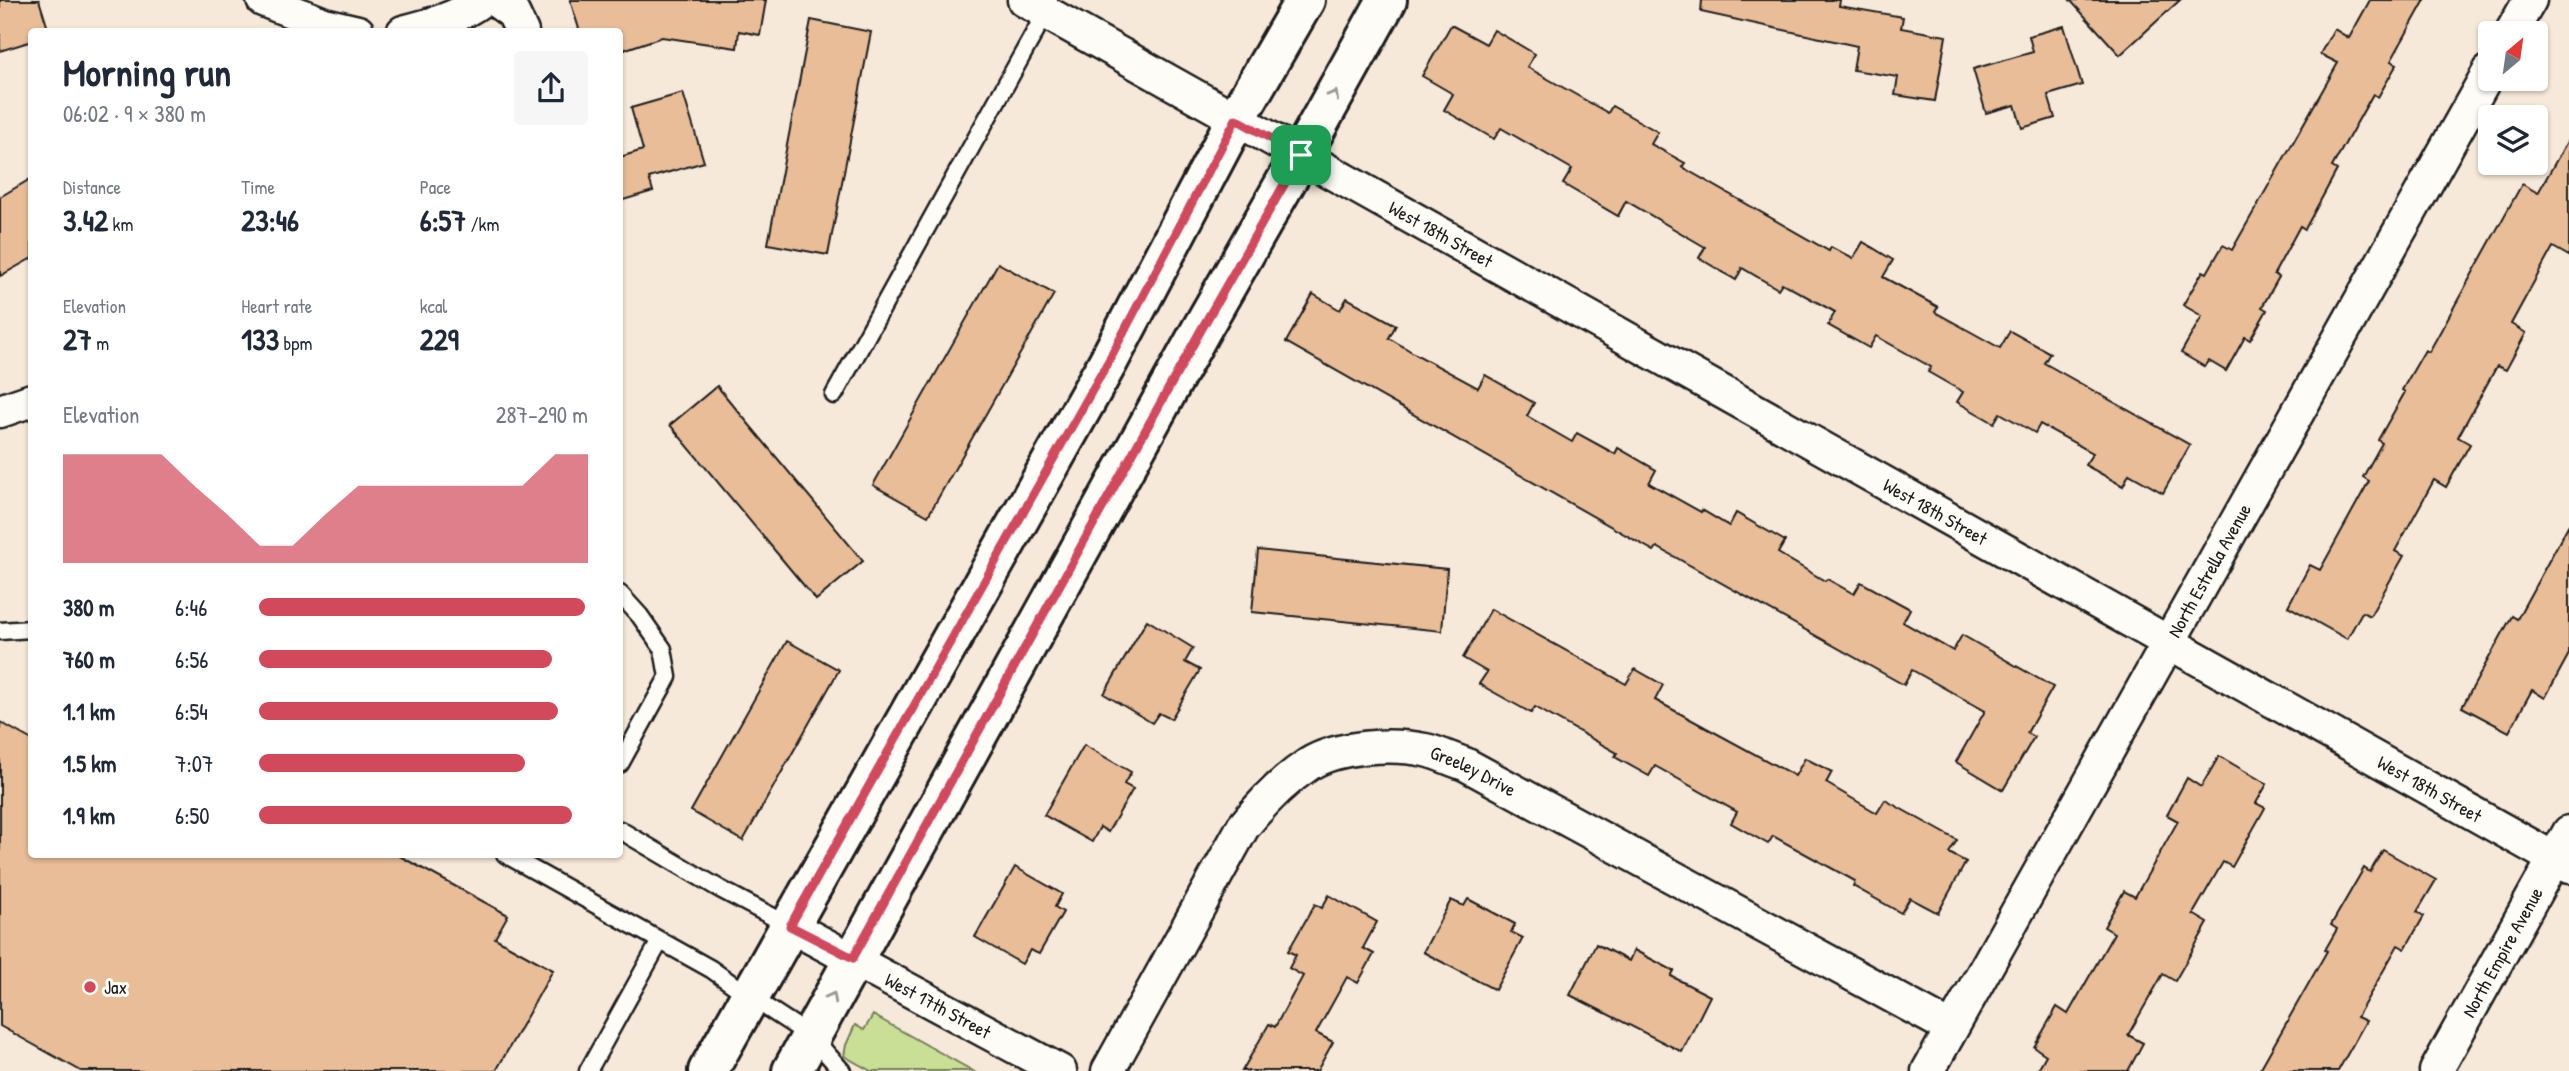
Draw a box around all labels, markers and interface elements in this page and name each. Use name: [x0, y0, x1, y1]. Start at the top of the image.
north arrow: [2478, 21, 2548, 91]
map controls: [2478, 21, 2548, 175]
text: Morning run: [63, 46, 231, 98]
button: share: [514, 51, 588, 125]
one-way arrow: [1326, 90, 1339, 103]
text: 06:02 · 9 × 380 m: [63, 98, 206, 129]
button: layers: [2478, 105, 2548, 175]
pin: [1271, 125, 1331, 185]
icon: arrive: [1282, 136, 1320, 174]
text: Distance: [63, 174, 121, 200]
text: Time: [241, 174, 275, 200]
text: Pace: [420, 174, 451, 200]
street label: West 18th Street: [1384, 194, 1498, 274]
text: 3.42: [63, 200, 108, 240]
text: 23:46: [241, 200, 299, 240]
text: 6:57: [420, 200, 466, 240]
text: km: [108, 211, 133, 237]
text: /km: [466, 211, 499, 237]
text: Elevation: [63, 293, 126, 319]
text: Heart rate: [241, 293, 312, 319]
text: kcal: [420, 293, 447, 319]
text: 27: [63, 319, 92, 359]
text: 133: [241, 319, 279, 359]
text: 229: [420, 319, 459, 359]
text: m: [92, 330, 109, 356]
text: bpm: [279, 330, 312, 356]
text: Elevation: [63, 399, 139, 430]
text: 287–290 m: [496, 399, 588, 430]
street label: West 18th Street: [1878, 472, 1993, 551]
street label: North Estrella Avenue: [2161, 499, 2257, 642]
text: 380 m: [63, 592, 115, 623]
text: 6:46: [175, 592, 207, 623]
text: 760 m: [63, 644, 115, 675]
text: 6:56: [175, 644, 208, 675]
text: 1.1 km: [63, 696, 115, 727]
text: 6:54: [175, 696, 208, 727]
street label: Greeley Drive: [1427, 739, 1521, 803]
text: 1.5 km: [63, 748, 116, 779]
text: 7:07: [175, 748, 213, 779]
street label: West 18th Street: [2373, 749, 2487, 829]
text: 1.9 km: [63, 800, 115, 831]
text: 6:50: [175, 800, 210, 831]
street label: North Empire Avenue: [2455, 882, 2549, 1022]
street label: West 17th Street: [880, 966, 996, 1045]
place label: Jax: [104, 974, 127, 1000]
marker: Jax: [82, 979, 98, 995]
one-way arrow: [824, 992, 838, 1005]

